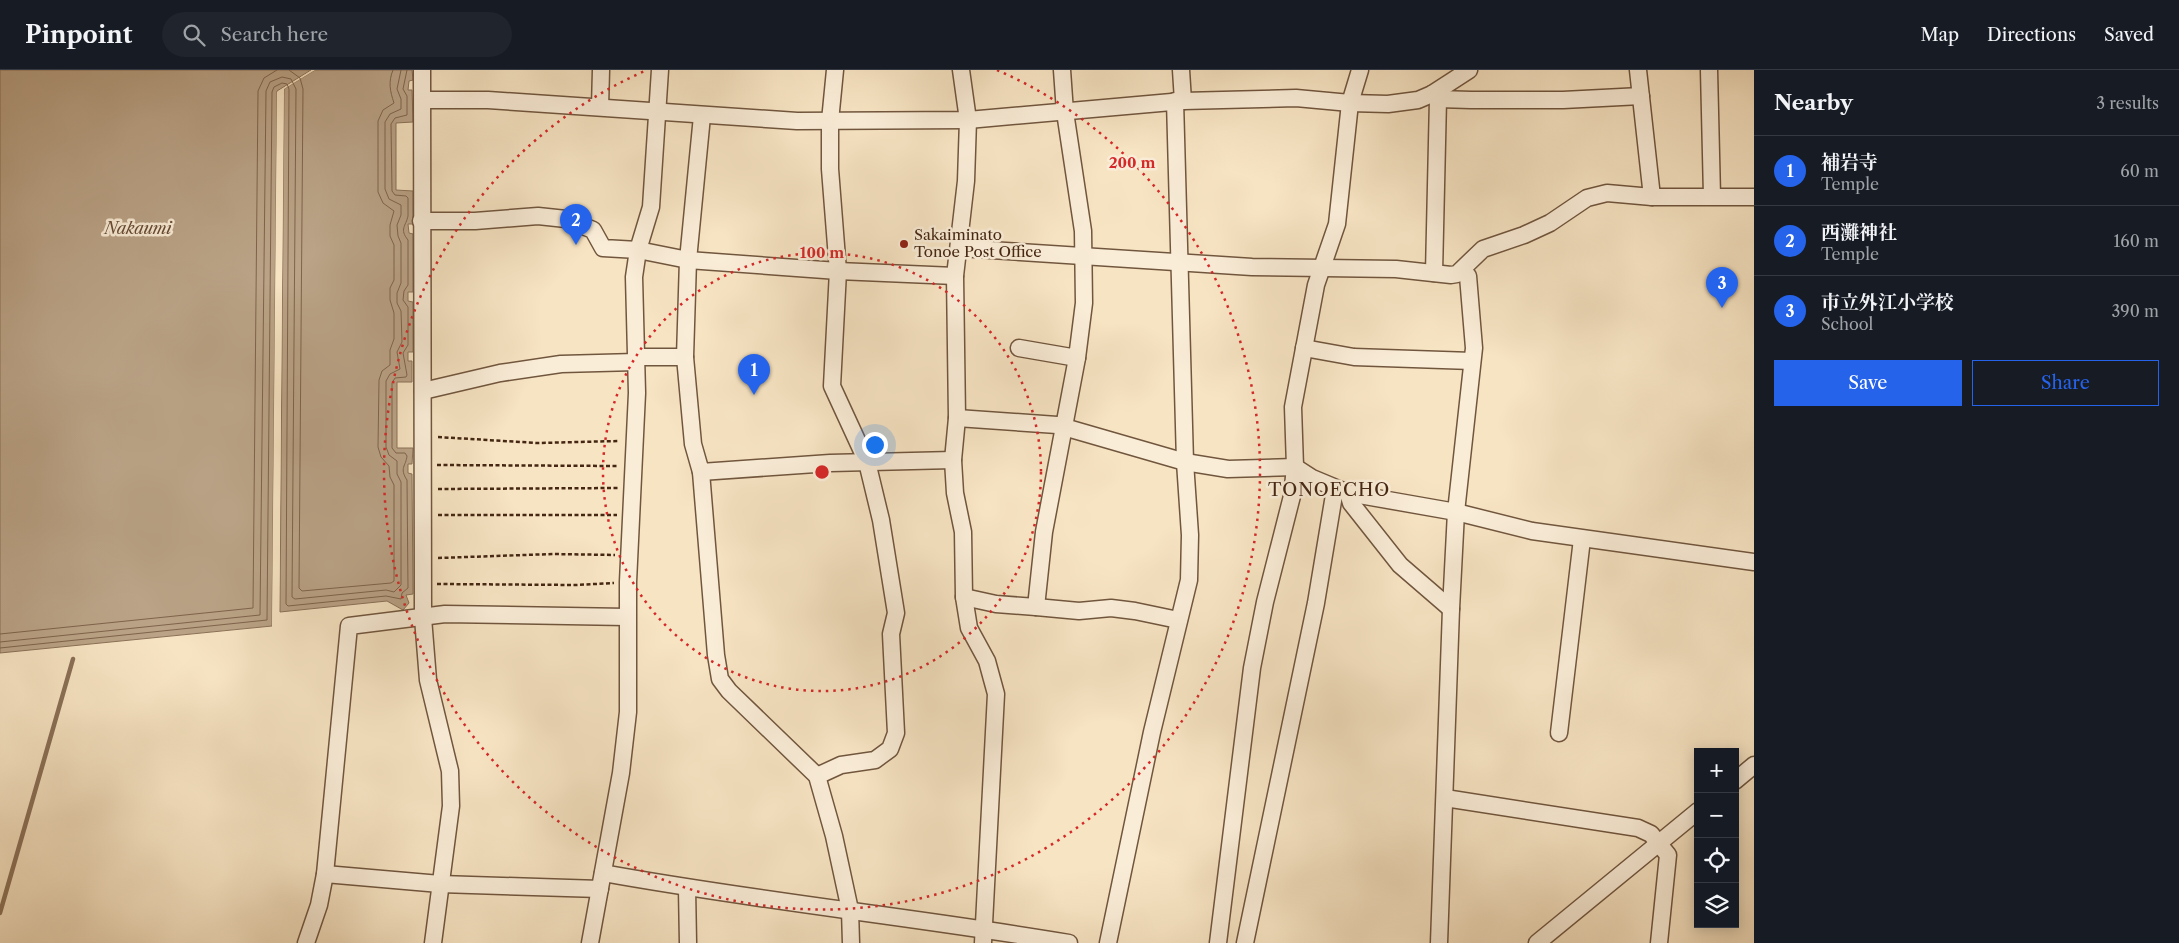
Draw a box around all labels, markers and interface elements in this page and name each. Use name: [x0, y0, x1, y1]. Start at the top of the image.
search box: [162, 12, 512, 57]
text: Pinpoint: [25, 20, 132, 49]
icon: search: [180, 21, 208, 49]
text: Search here: [220, 23, 328, 46]
text: Map: [1920, 24, 1959, 46]
text: Directions: [1987, 24, 2076, 46]
text: Saved: [2104, 24, 2154, 46]
text: Nearby: [1774, 90, 1853, 115]
text: 3 results: [2096, 93, 2159, 113]
text: 補岩寺: [1821, 151, 1878, 174]
text: 200 m: [1109, 153, 1155, 172]
text: 1: [1786, 161, 1794, 181]
text: 60 m: [2120, 161, 2159, 181]
text: Temple: [1821, 174, 1879, 194]
pin: 2: [560, 204, 592, 245]
water label: Nakaumi: [102, 218, 173, 238]
text: 西灘神社: [1821, 221, 1897, 244]
place label: Sakaiminato Tonoe Post Office: [914, 225, 1042, 261]
text: 2: [1785, 231, 1795, 251]
text: 160 m: [2114, 231, 2159, 251]
marker: Sakaiminato Tonoe Post Office: [898, 238, 910, 250]
text: 100 m: [800, 243, 844, 262]
text: Temple: [1821, 244, 1879, 264]
pin: 3: [1706, 267, 1738, 308]
text: 市立外江小学校: [1821, 291, 1954, 314]
text: 3: [1785, 301, 1795, 321]
text: 390 m: [2112, 301, 2159, 321]
text: School: [1821, 314, 1873, 334]
pin: 1: [738, 354, 770, 395]
button: Save: [1774, 360, 1962, 406]
button: Share: [1972, 360, 2159, 406]
your location: [862, 432, 888, 458]
centre of rings: [813, 463, 831, 481]
district label: TONOECHO: [1268, 479, 1390, 501]
map controls: [1694, 748, 1739, 928]
button: +: [1694, 748, 1739, 793]
button: −: [1694, 793, 1739, 838]
button: locate: [1694, 838, 1739, 883]
button: layers: [1694, 883, 1739, 928]

